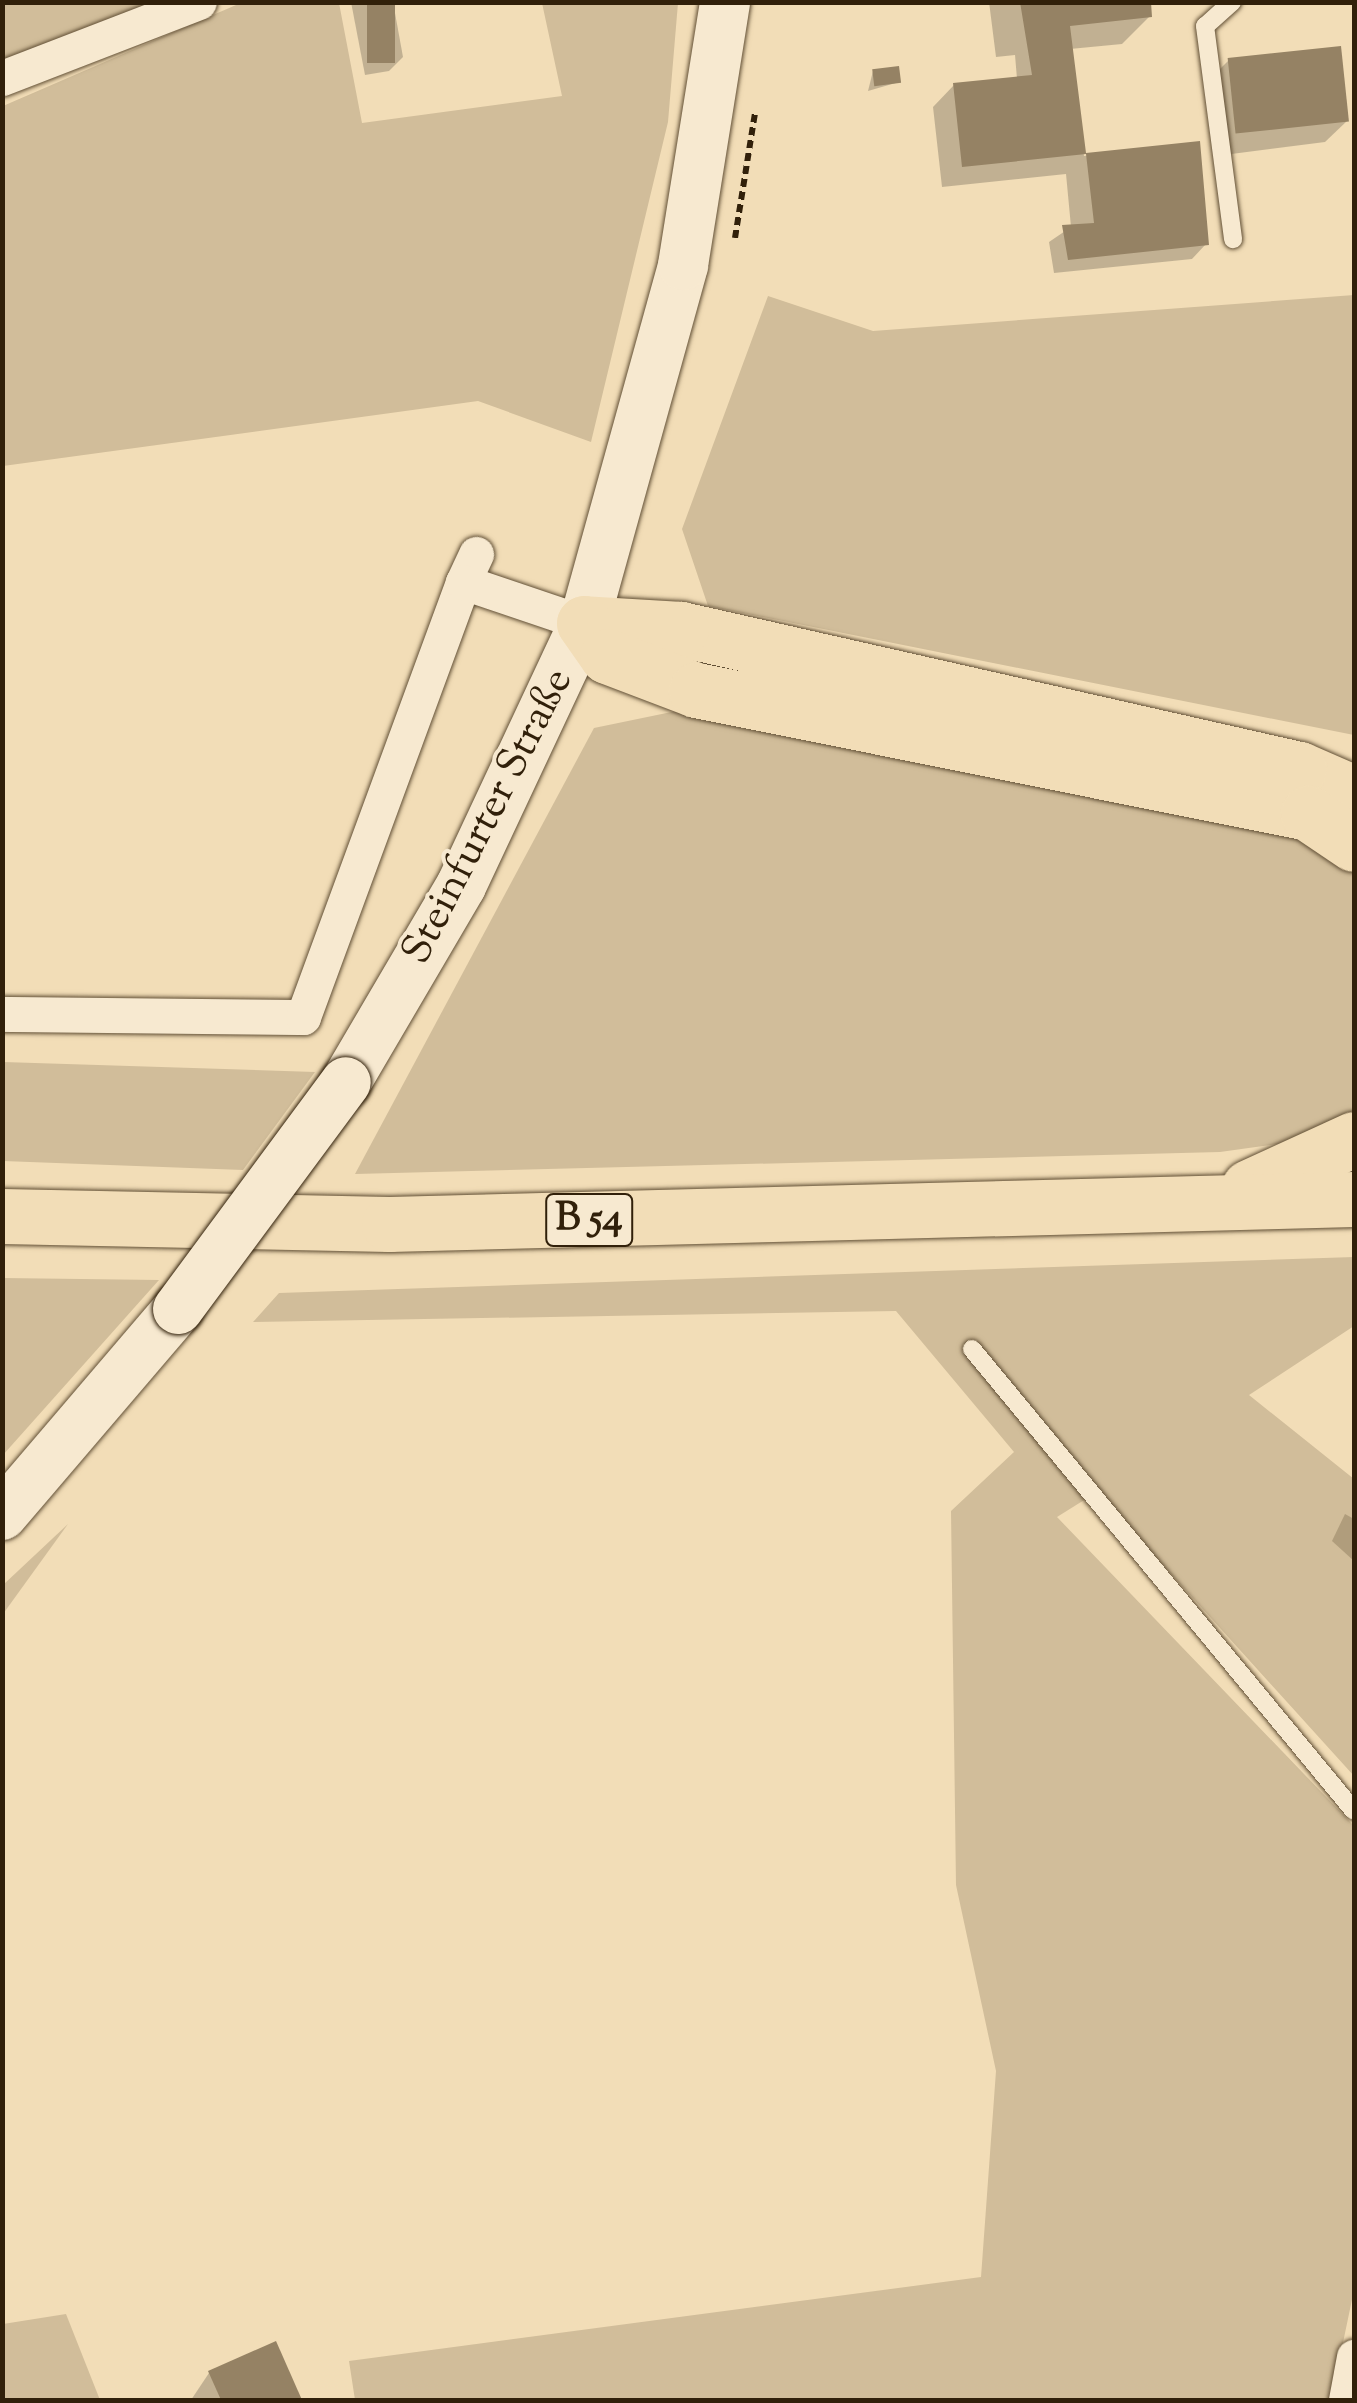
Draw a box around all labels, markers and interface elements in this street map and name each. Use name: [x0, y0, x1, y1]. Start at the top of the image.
street label: Steinfurter Straße: [393, 661, 585, 973]
road number: B 54: [544, 1185, 634, 1255]

